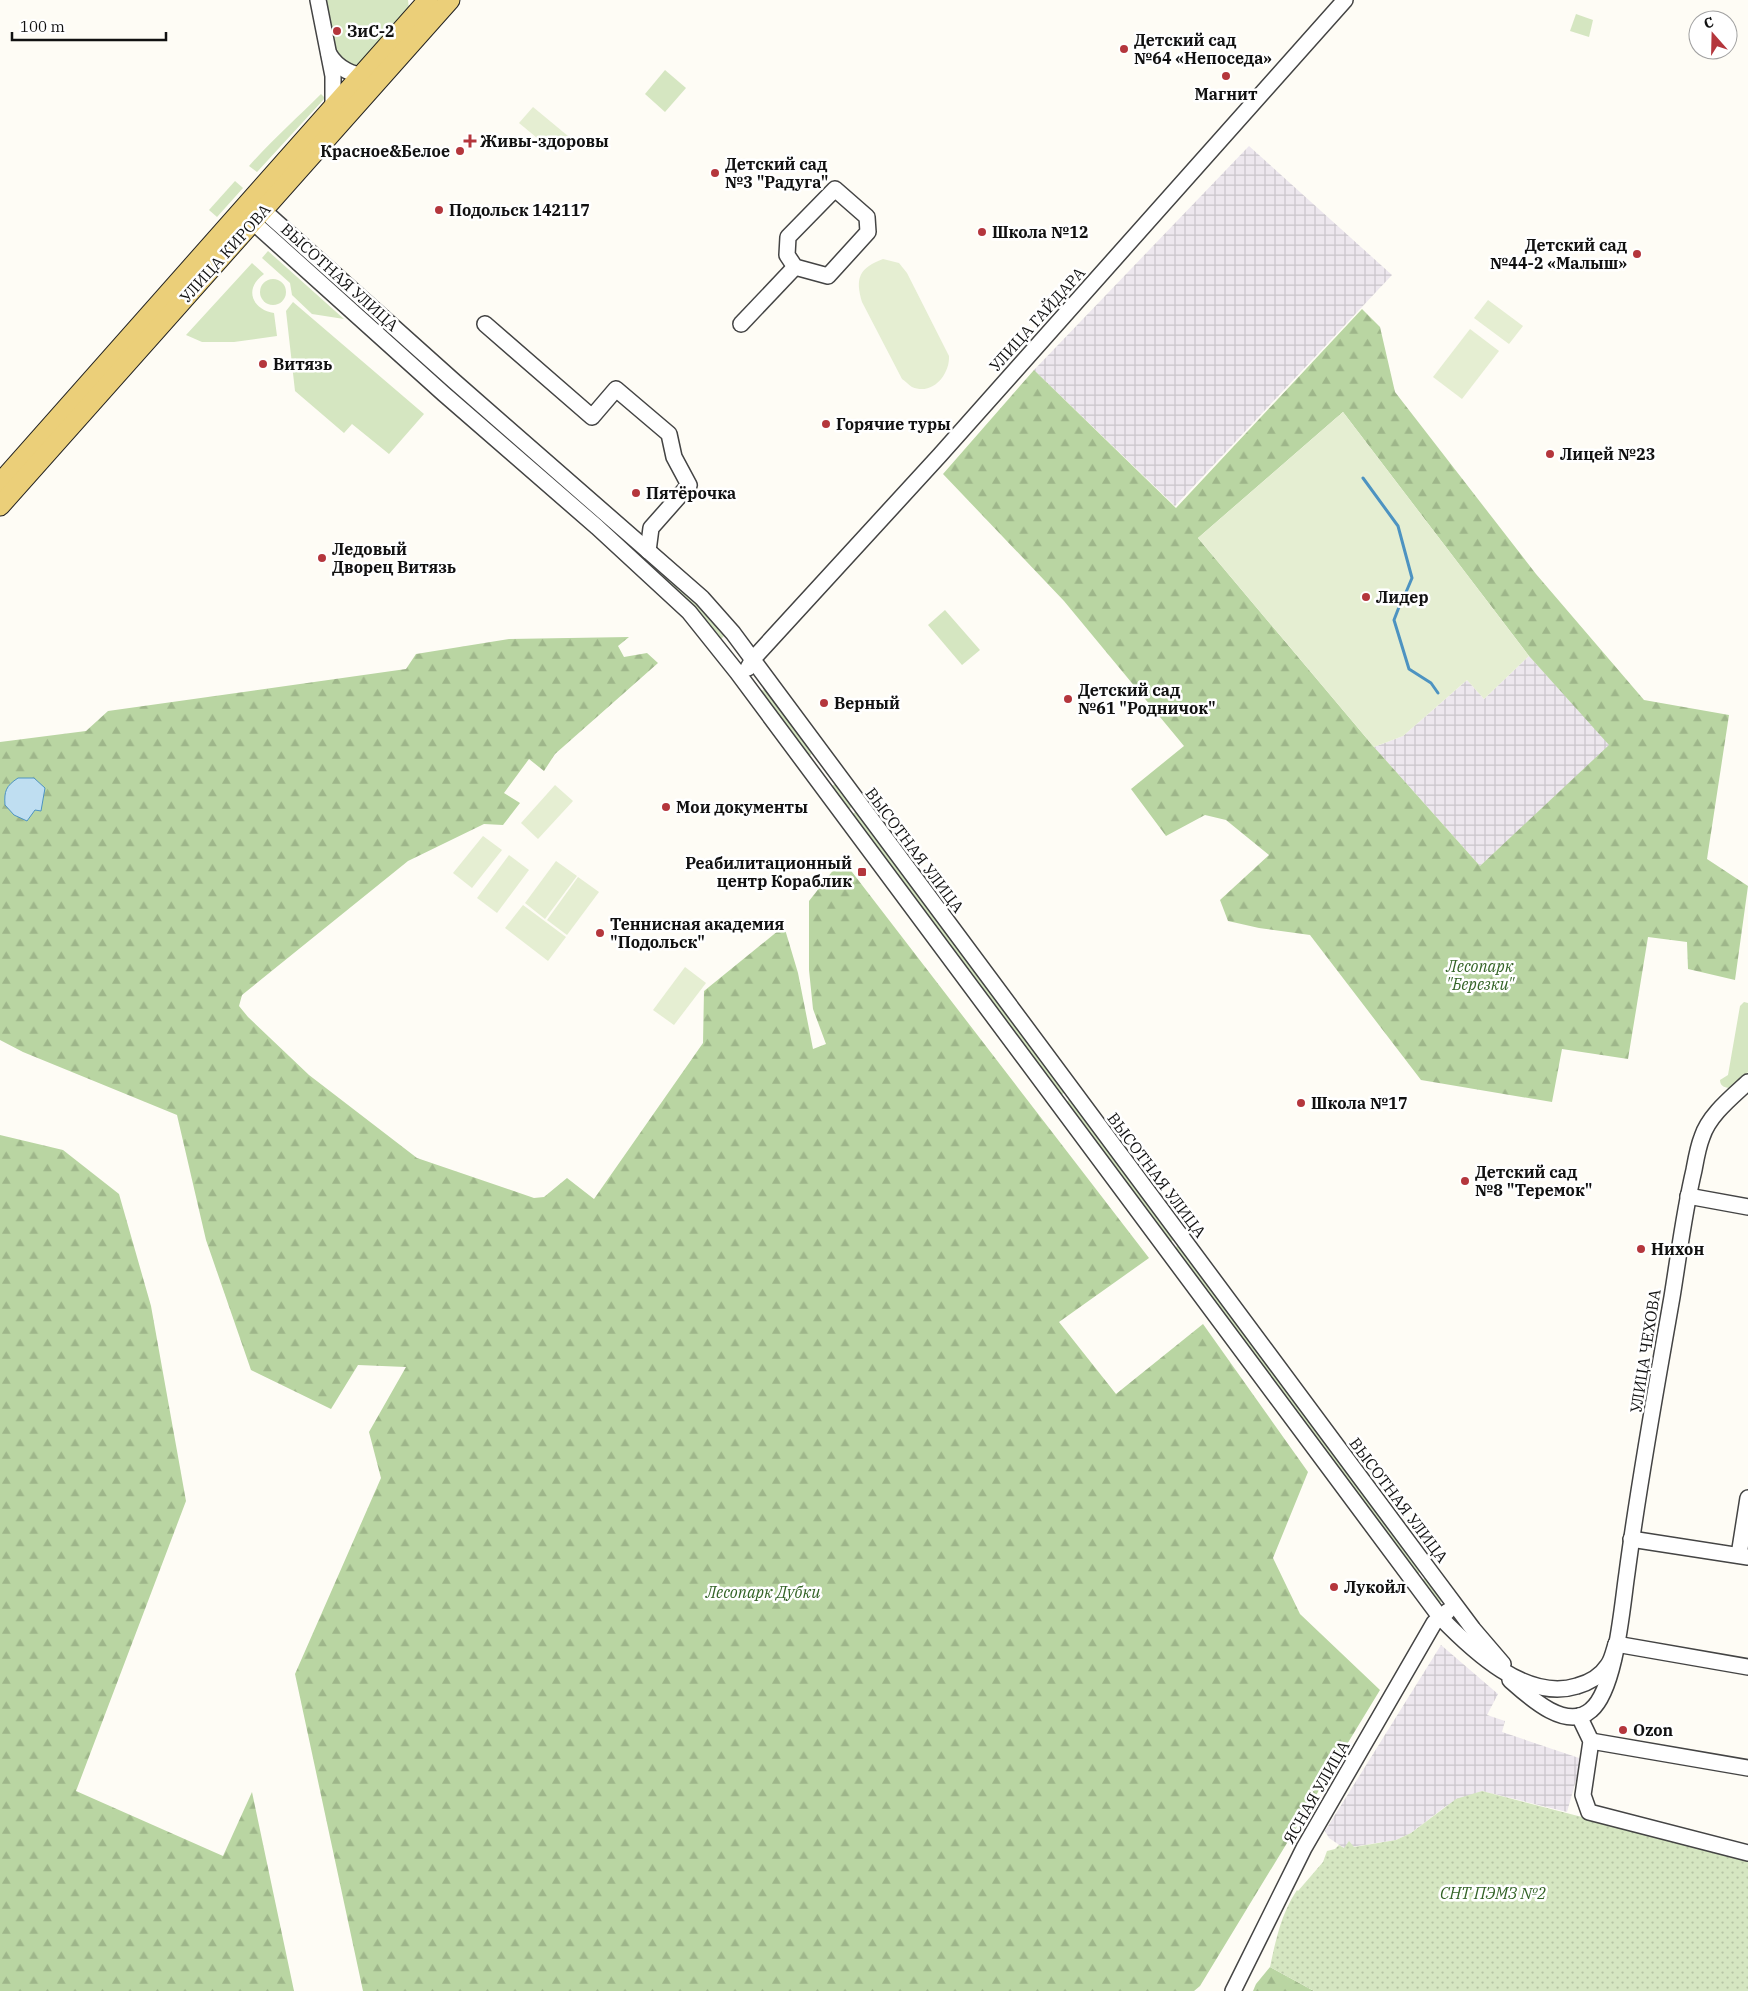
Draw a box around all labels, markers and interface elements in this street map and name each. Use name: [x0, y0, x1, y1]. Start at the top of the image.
scale bar: [12, 10, 166, 42]
north arrow: [1688, 10, 1738, 60]
text: С: [1701, 13, 1716, 33]
text: 100 m: [20, 17, 65, 36]
place label: ЗиС-2: [347, 21, 395, 41]
marker: ЗиС-2: [331, 25, 343, 37]
place label: Детский сад №64 «Непоседа»: [1134, 30, 1272, 68]
marker: Детский сад №64 «Непоседа»: [1118, 43, 1130, 55]
marker: Магнит: [1220, 70, 1232, 82]
place label: Магнит: [1194, 84, 1258, 104]
place label: Живы-здоровы: [480, 131, 609, 151]
marker: Живы-здоровы: [464, 135, 476, 147]
place label: Красное&Белое: [320, 141, 450, 161]
marker: Красное&Белое: [454, 145, 466, 157]
place label: Детский сад №3 "Радуга": [725, 154, 828, 192]
marker: Детский сад №3 "Радуга": [709, 167, 721, 179]
street label: УЛИЦА КИРОВА: [175, 199, 275, 307]
place label: Подольск 142117: [449, 200, 590, 220]
marker: Подольск 142117: [433, 204, 445, 216]
street label: ВЫСОТНАЯ УЛИЦА: [277, 219, 403, 335]
place label: Школа №12: [992, 222, 1088, 242]
marker: Школа №12: [976, 226, 988, 238]
place label: Детский сад №44-2 «Малыш»: [1490, 235, 1628, 273]
marker: Детский сад №44-2 «Малыш»: [1631, 248, 1643, 260]
street label: УЛИЦА ГАЙДАРА: [985, 263, 1089, 375]
place label: Витязь: [273, 354, 332, 374]
marker: Витязь: [257, 358, 269, 370]
place label: Горячие туры: [836, 414, 951, 434]
marker: Горячие туры: [820, 418, 832, 430]
place label: Лицей №23: [1560, 444, 1655, 464]
marker: Лицей №23: [1544, 448, 1556, 460]
place label: Пятёрочка: [646, 483, 736, 503]
marker: Пятёрочка: [630, 487, 642, 499]
place label: Ледовый Дворец Витязь: [332, 539, 456, 577]
marker: Ледовый Дворец Витязь: [316, 552, 328, 564]
place label: Лидер: [1376, 587, 1429, 607]
marker: Лидер: [1360, 591, 1372, 603]
place label: Детский сад №61 "Родничок": [1078, 680, 1216, 718]
place label: Верный: [834, 693, 900, 713]
marker: Детский сад №61 "Родничок": [1062, 693, 1074, 705]
marker: Верный: [818, 697, 830, 709]
street label: ВЫСОТНАЯ УЛИЦА: [861, 783, 969, 917]
place label: Мои документы: [676, 797, 808, 817]
marker: Мои документы: [660, 801, 672, 813]
place label: Реабилитационный центр Кораблик: [685, 853, 852, 891]
marker: Реабилитационный центр Кораблик: [856, 866, 868, 878]
place label: Теннисная академия "Подольск": [610, 914, 785, 952]
marker: Теннисная академия "Подольск": [594, 927, 606, 939]
park label: Лесопарк "Березки": [1445, 956, 1516, 994]
place label: Школа №17: [1311, 1093, 1407, 1113]
marker: Школа №17: [1295, 1097, 1307, 1109]
street label: ВЫСОТНАЯ УЛИЦА: [1103, 1108, 1211, 1242]
place label: Детский сад №8 "Теремок": [1475, 1162, 1592, 1200]
marker: Детский сад №8 "Теремок": [1459, 1175, 1471, 1187]
place label: Нихон: [1651, 1239, 1704, 1259]
marker: Нихон: [1635, 1243, 1647, 1255]
street label: УЛИЦА ЧЕХОВА: [1625, 1288, 1665, 1414]
street label: ВЫСОТНАЯ УЛИЦА: [1345, 1433, 1453, 1567]
place label: Лукойл: [1344, 1577, 1406, 1597]
marker: Лукойл: [1328, 1581, 1340, 1593]
park label: Лесопарк Дубки: [705, 1582, 820, 1602]
place label: Ozon: [1633, 1720, 1673, 1740]
marker: Ozon: [1617, 1724, 1629, 1736]
street label: ЯСНАЯ УЛИЦА: [1279, 1737, 1354, 1847]
park label: СНТ ПЭМЗ №2: [1440, 1883, 1546, 1903]

